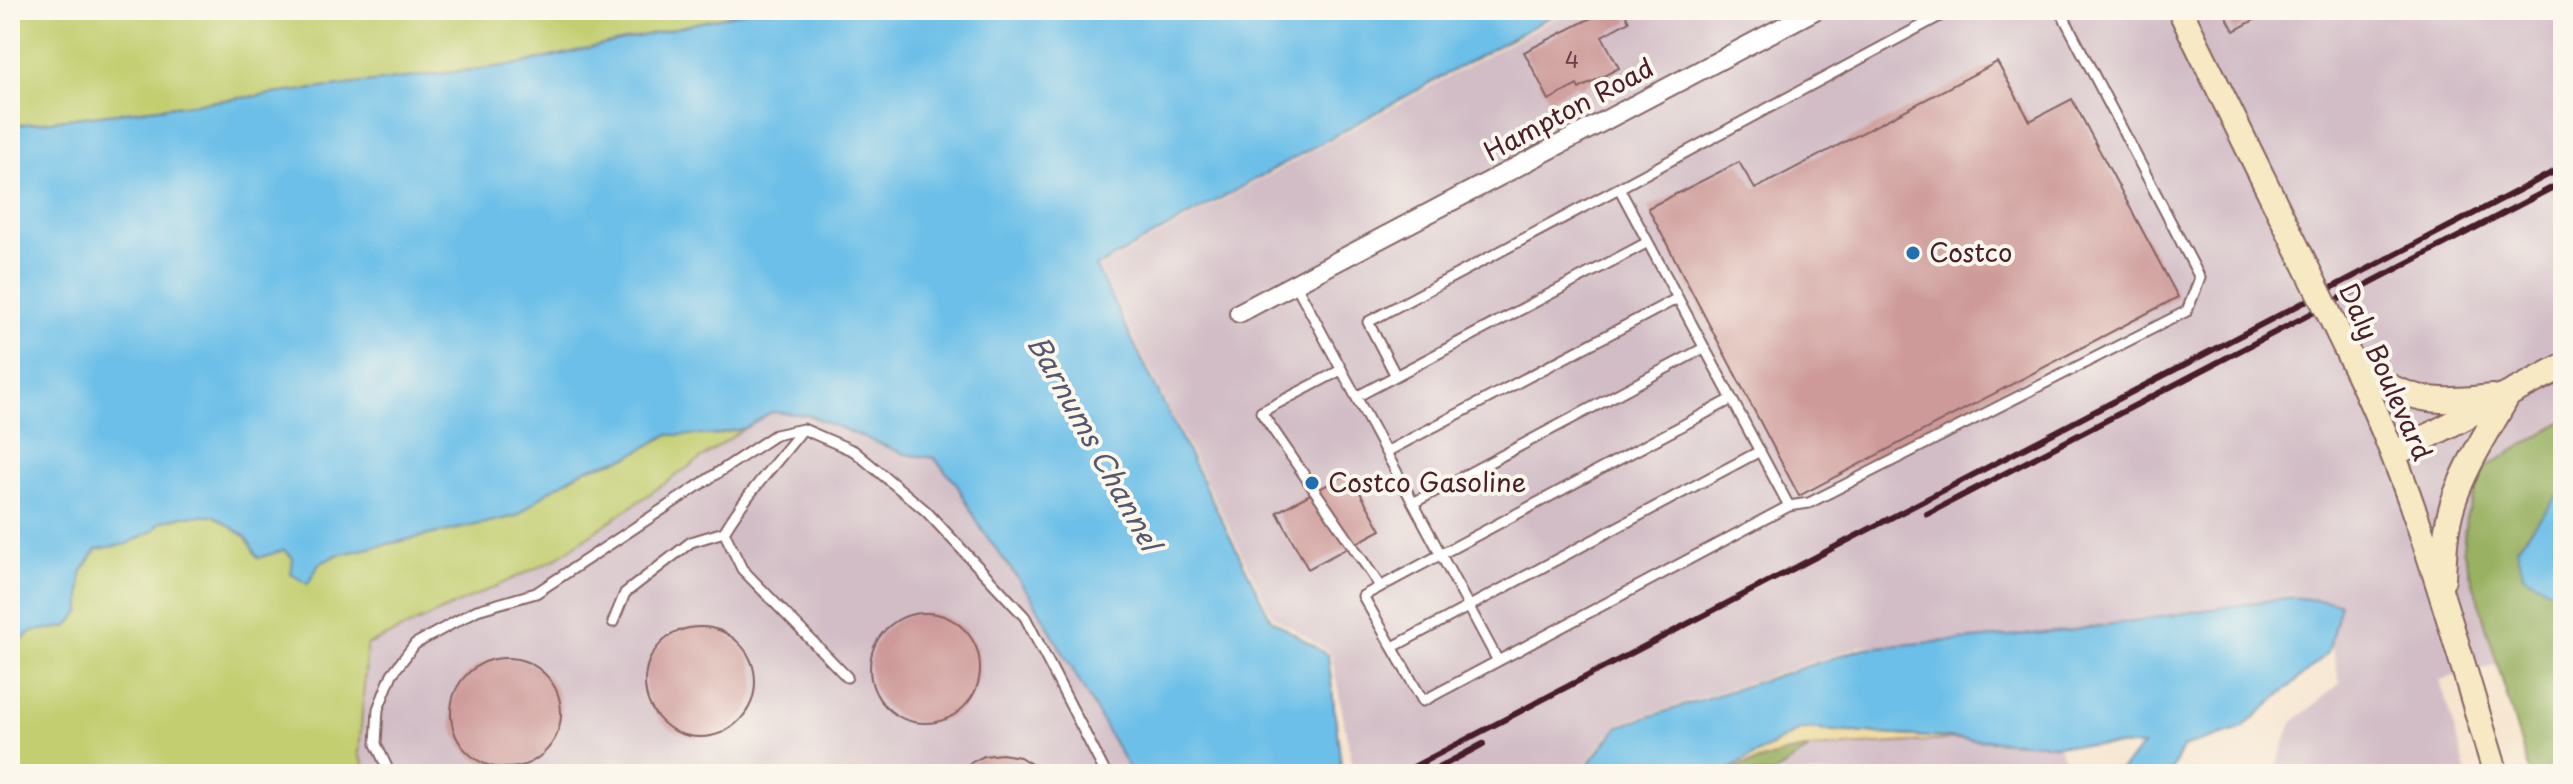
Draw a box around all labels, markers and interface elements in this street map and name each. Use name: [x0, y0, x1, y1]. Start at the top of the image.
house number: 4: [1565, 42, 1579, 75]
street label: Hampton Road: [1476, 48, 1660, 170]
place label: Costco: [1929, 232, 2013, 271]
marker: Costco: [1904, 244, 1922, 262]
street label: Daly Boulevard: [2330, 276, 2443, 466]
water label: Barnums Channel: [1018, 326, 1174, 562]
place label: Costco Gasoline: [1328, 462, 1526, 501]
marker: Costco Gasoline: [1303, 474, 1321, 492]

